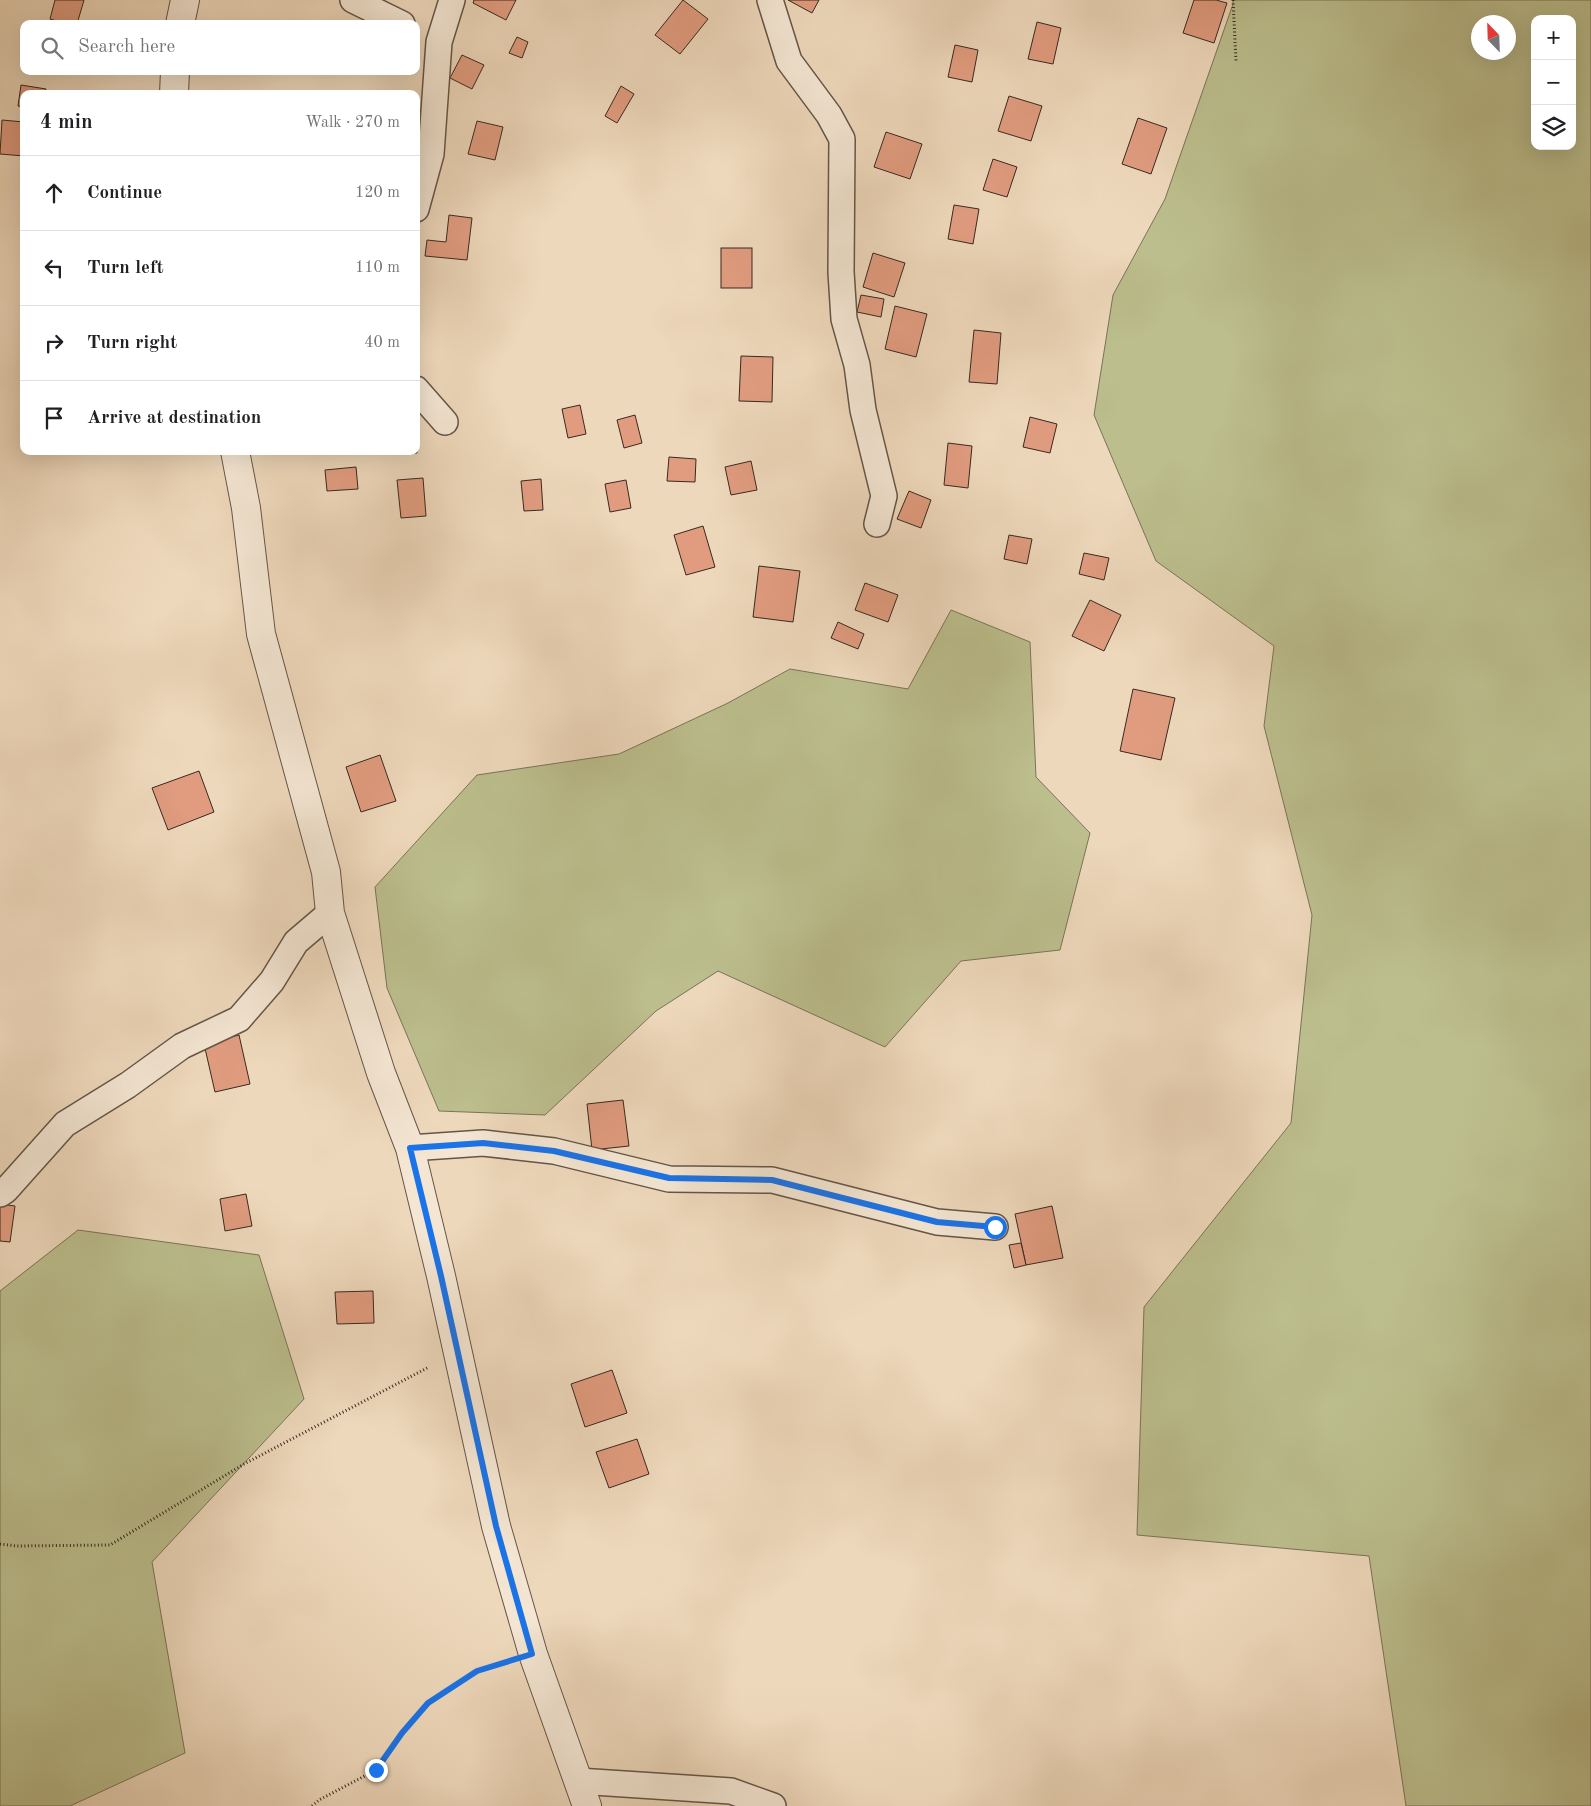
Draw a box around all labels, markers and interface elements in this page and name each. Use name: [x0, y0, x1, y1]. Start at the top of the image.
north arrow: [1471, 15, 1516, 60]
map controls: [1531, 15, 1576, 150]
button: +: [1531, 15, 1576, 60]
search box: [20, 20, 420, 75]
icon: search: [38, 34, 66, 62]
text: Search here: [78, 38, 175, 57]
button: −: [1531, 60, 1576, 105]
button: layers: [1531, 105, 1576, 150]
text: 4 min: [40, 112, 93, 133]
text: Walk · 270 m: [305, 115, 400, 131]
icon: ahead: [40, 179, 68, 207]
text: Continue: [87, 184, 162, 203]
text: 120 m: [355, 185, 400, 201]
icon: left: [40, 254, 68, 282]
text: Turn left: [87, 259, 164, 278]
text: 110 m: [355, 260, 400, 276]
icon: right: [40, 329, 68, 357]
text: Turn right: [87, 334, 177, 353]
text: 40 m: [364, 335, 400, 351]
icon: arrive: [40, 404, 68, 432]
text: Arrive at destination: [87, 409, 261, 428]
route start: [984, 1216, 1007, 1239]
route end: [365, 1759, 388, 1782]

